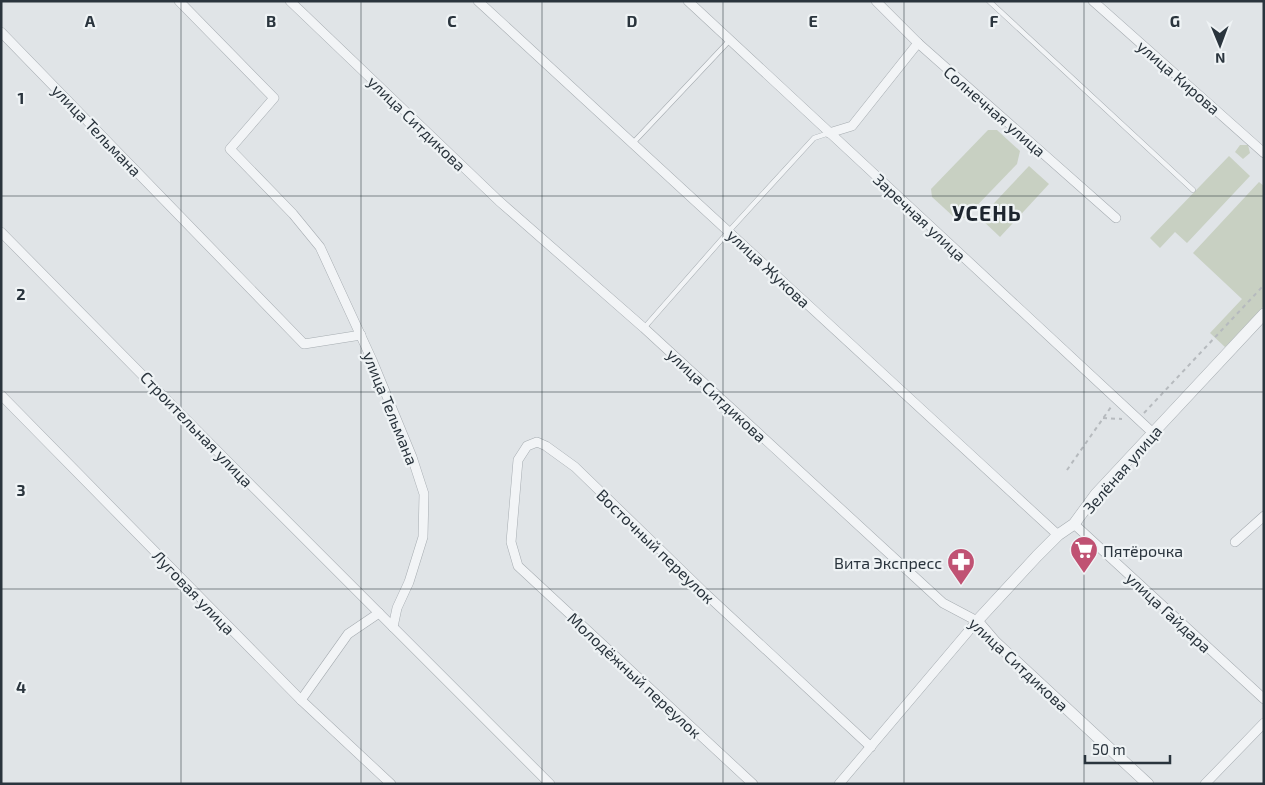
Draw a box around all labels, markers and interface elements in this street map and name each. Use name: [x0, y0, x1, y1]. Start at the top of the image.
text: A: [85, 11, 96, 30]
text: B: [266, 11, 276, 30]
text: C: [447, 11, 457, 30]
text: D: [627, 11, 638, 30]
text: E: [808, 11, 818, 30]
text: F: [990, 11, 999, 30]
text: G: [1170, 11, 1180, 30]
north arrow: [1195, 20, 1245, 70]
street label: улица Кирова: [1133, 36, 1224, 119]
text: N: [1215, 50, 1225, 67]
street label: Солнечная улица: [940, 62, 1050, 161]
street label: улица Ситдикова: [363, 71, 470, 175]
street label: улица Тельмана: [48, 80, 146, 181]
text: 1: [18, 88, 24, 107]
street label: Заречная улица: [869, 169, 970, 265]
district label: УСЕНЬ: [952, 200, 1022, 225]
street label: улица Жукова: [723, 225, 814, 312]
text: 2: [16, 284, 26, 303]
street label: улица Ситдикова: [663, 344, 771, 447]
street label: улица Тельмана: [359, 349, 422, 468]
street label: Строительная улица: [136, 367, 257, 492]
street label: Зелёная улица: [1079, 421, 1166, 517]
text: 3: [16, 480, 26, 499]
street label: Восточный переулок: [592, 485, 719, 608]
supermarket icon: Пятёрочка: [1069, 535, 1099, 574]
place label: Пятёрочка: [1103, 541, 1183, 560]
street label: Луговая улица: [148, 546, 239, 639]
pharmacy icon: Вита Экспресс: [946, 547, 976, 586]
place label: Вита Экспресс: [834, 553, 942, 572]
street label: улица Гайдара: [1122, 568, 1215, 657]
street label: Молодёжный переулок: [564, 608, 706, 743]
street label: улица Ситдикова: [965, 613, 1073, 716]
text: 4: [16, 677, 26, 696]
scale bar: [1085, 732, 1170, 764]
text: 50 m: [1092, 740, 1126, 758]

